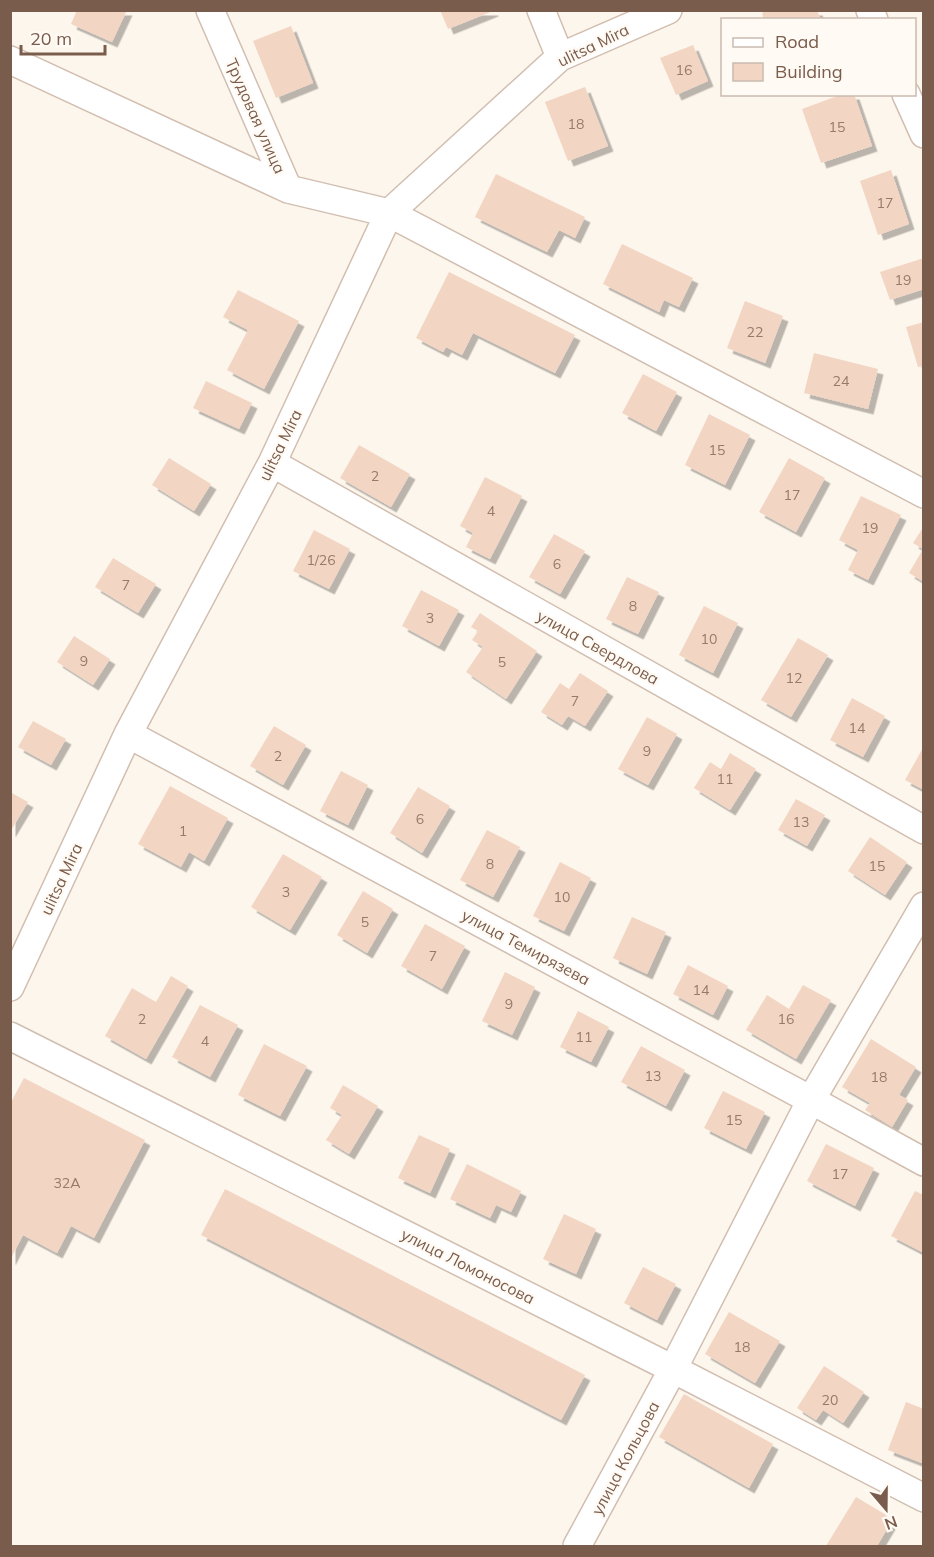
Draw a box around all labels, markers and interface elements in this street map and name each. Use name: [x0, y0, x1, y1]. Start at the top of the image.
scale bar: [21, 18, 105, 56]
legend: [721, 18, 916, 96]
street label: ulitsa Mira: [554, 19, 632, 71]
text: 20 m: [30, 27, 72, 50]
text: Road: [775, 30, 819, 53]
street label: Трудовая улица: [222, 55, 290, 177]
text: Building: [775, 60, 843, 83]
house number: 16: [676, 61, 692, 79]
house number: 18: [568, 115, 584, 133]
house number: 15: [829, 118, 845, 136]
house number: 17: [877, 194, 893, 212]
house number: 19: [895, 271, 911, 289]
house number: 22: [747, 323, 763, 341]
house number: 24: [833, 372, 850, 390]
street label: ulitsa Mira: [254, 406, 306, 484]
house number: 15: [709, 441, 725, 459]
house number: 2: [371, 467, 379, 485]
house number: 17: [784, 486, 800, 504]
house number: 4: [487, 502, 496, 520]
house number: 19: [862, 519, 878, 537]
house number: 1/26: [306, 551, 336, 569]
house number: 6: [553, 555, 561, 573]
house number: 7: [122, 576, 130, 594]
house number: 8: [629, 597, 637, 615]
street label: улица Свердлова: [534, 605, 662, 689]
house number: 3: [426, 609, 434, 627]
house number: 10: [701, 630, 717, 648]
house number: 9: [80, 652, 88, 670]
house number: 5: [498, 653, 506, 671]
house number: 12: [786, 669, 802, 687]
house number: 7: [571, 692, 579, 710]
house number: 14: [849, 719, 866, 737]
house number: 9: [643, 742, 651, 760]
house number: 2: [274, 747, 282, 765]
house number: 11: [717, 770, 733, 788]
house number: 6: [416, 810, 424, 828]
house number: 13: [793, 813, 809, 831]
house number: 1: [179, 822, 187, 840]
street label: ulitsa Mira: [36, 840, 86, 918]
house number: 8: [486, 855, 494, 873]
house number: 15: [869, 857, 885, 875]
house number: 3: [282, 883, 290, 901]
house number: 10: [554, 888, 570, 906]
street label: улица Темирязева: [458, 905, 594, 989]
house number: 5: [361, 913, 369, 931]
house number: 7: [429, 947, 437, 965]
house number: 14: [693, 981, 710, 999]
house number: 9: [505, 995, 513, 1013]
house number: 2: [138, 1010, 146, 1028]
house number: 16: [778, 1010, 794, 1028]
house number: 11: [576, 1028, 592, 1046]
house number: 4: [201, 1032, 210, 1050]
house number: 13: [645, 1067, 661, 1085]
house number: 18: [871, 1068, 887, 1086]
house number: 15: [726, 1111, 742, 1129]
house number: 17: [832, 1165, 848, 1183]
house number: 32А: [53, 1174, 81, 1192]
street label: улица Ломоносова: [398, 1224, 538, 1308]
house number: 18: [734, 1338, 750, 1356]
house number: 20: [822, 1391, 838, 1409]
street label: улица Кольцова: [587, 1398, 663, 1518]
north arrow: [856, 1479, 916, 1539]
text: N: [882, 1512, 900, 1535]

